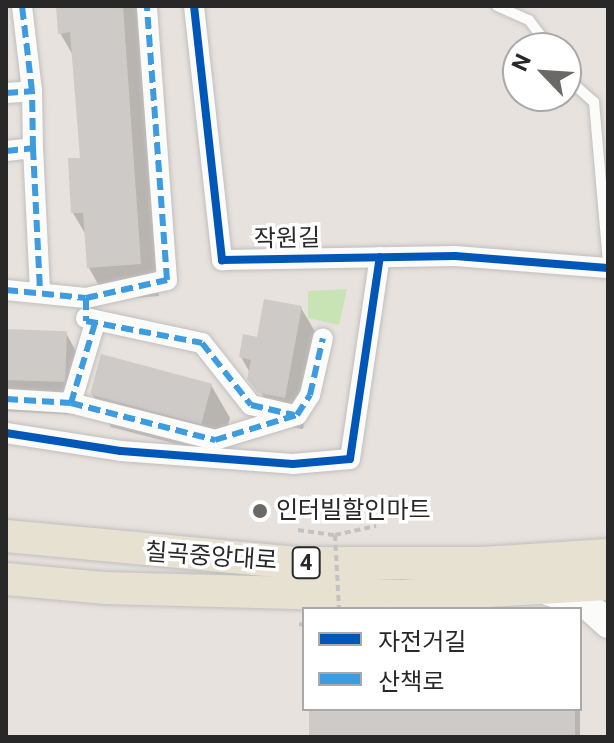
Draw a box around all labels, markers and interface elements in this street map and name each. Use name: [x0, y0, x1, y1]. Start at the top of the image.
north arrow: [502, 32, 582, 112]
text: N: [507, 50, 536, 75]
street label: 작원길: [254, 224, 320, 254]
place label: 인터빌할인마트: [276, 497, 431, 525]
marker: 인터빌할인마트: [251, 502, 269, 520]
street label: 칠곡중앙대로: [144, 538, 278, 576]
road number: 4: [290, 545, 322, 581]
legend: [302, 607, 582, 711]
text: 자전거길: [378, 628, 466, 656]
text: 산책로: [378, 668, 444, 696]

